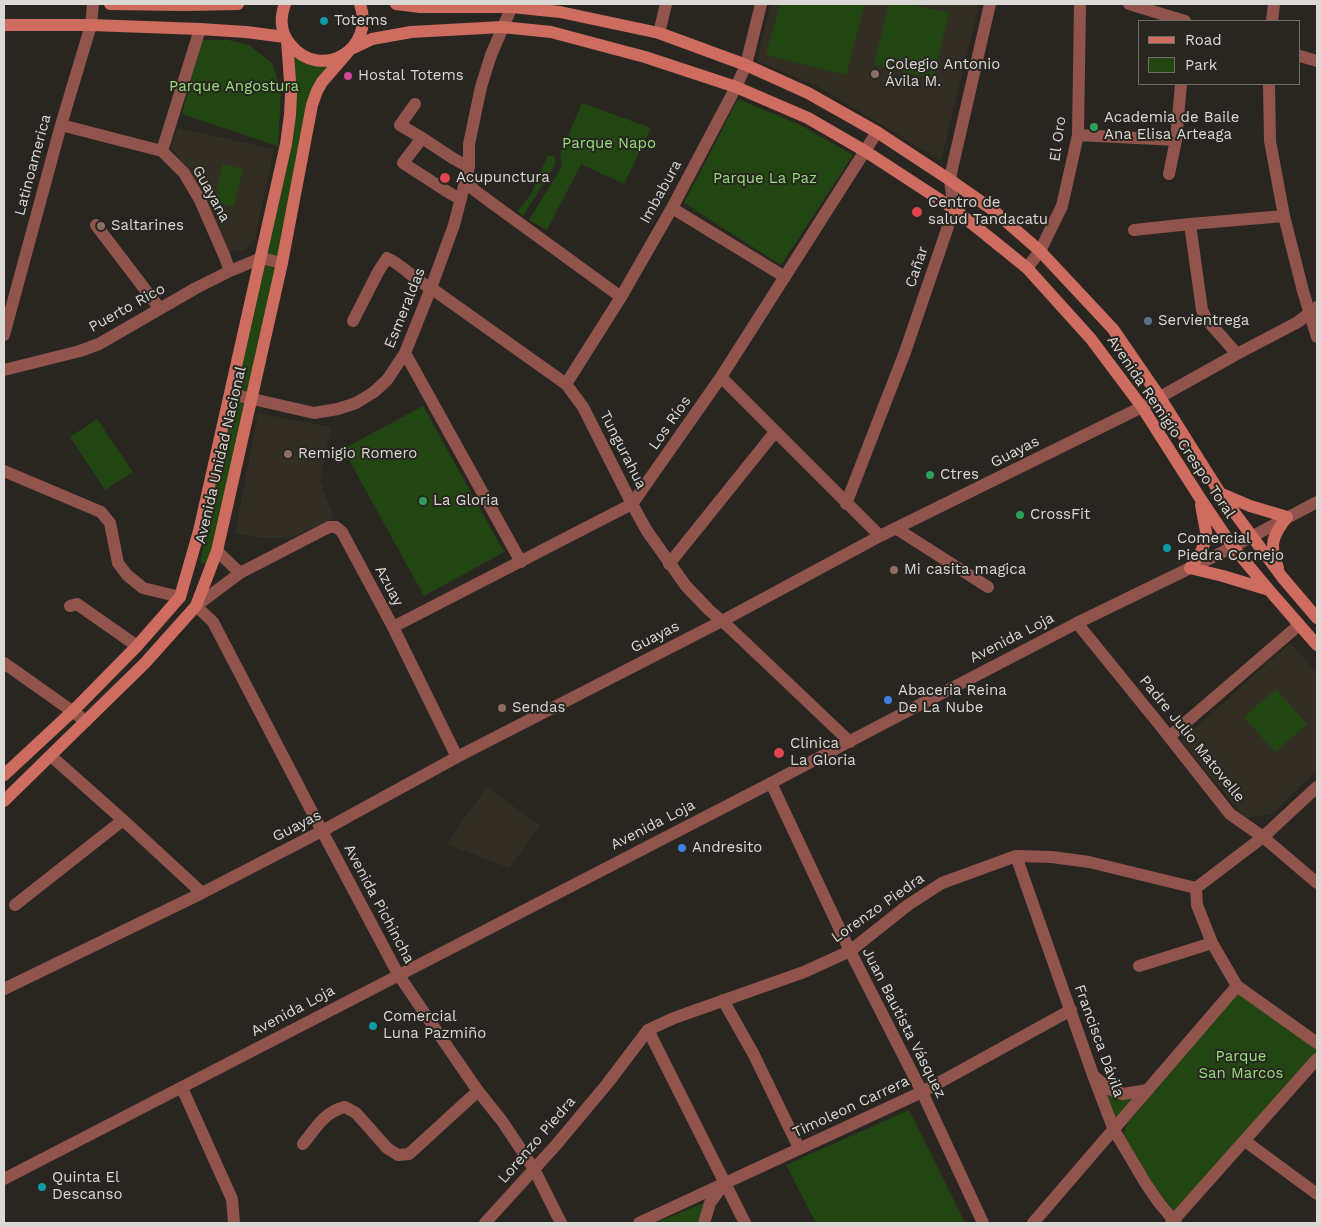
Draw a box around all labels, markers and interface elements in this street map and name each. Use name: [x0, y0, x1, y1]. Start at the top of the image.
place label: Totems: [334, 12, 387, 30]
marker: Totems: [318, 15, 330, 27]
legend: [1138, 20, 1301, 85]
text: Road: [1185, 31, 1222, 49]
place label: Colegio Antonio Ávila M.: [885, 56, 1000, 91]
text: Park: [1185, 56, 1217, 74]
place label: Hostal Totems: [358, 67, 464, 85]
marker: Colegio Antonio Ávila M.: [869, 68, 881, 80]
marker: Hostal Totems: [342, 70, 354, 82]
park label: Parque Angostura: [169, 78, 299, 96]
place label: Academia de Baile Ana Elisa Arteaga: [1104, 109, 1239, 144]
street label: Latinoamerica: [11, 112, 55, 218]
street label: El Oro: [1046, 115, 1070, 163]
marker: Academia de Baile Ana Elisa Arteaga: [1088, 121, 1100, 133]
park label: Parque Napo: [562, 135, 656, 153]
street label: Imbabura: [636, 157, 686, 227]
street label: Guayana: [188, 163, 234, 225]
place label: Acupunctura: [456, 169, 550, 187]
park label: Parque La Paz: [713, 170, 817, 188]
marker: Acupunctura: [438, 171, 452, 185]
place label: Centro de salud Tandacatu: [928, 194, 1048, 229]
marker: Centro de salud Tandacatu: [910, 205, 924, 219]
place label: Saltarines: [111, 217, 184, 235]
marker: Saltarines: [95, 220, 107, 232]
street label: Cañar: [902, 244, 932, 290]
street label: Esmeraldas: [381, 265, 429, 351]
street label: Puerto Rico: [86, 280, 168, 336]
place label: Servientrega: [1158, 312, 1249, 330]
marker: Servientrega: [1142, 315, 1154, 327]
street label: Avenida Remigio Crespo Toral: [1103, 332, 1239, 522]
street label: Avenida Unidad Nacional: [192, 365, 250, 545]
street label: Los Ríos: [645, 393, 695, 453]
street label: Tungurahua: [596, 408, 650, 492]
street label: Guayas: [988, 432, 1042, 472]
place label: Remigio Romero: [298, 445, 417, 463]
marker: Remigio Romero: [282, 448, 294, 460]
place label: Ctres: [940, 466, 979, 484]
marker: Ctres: [924, 469, 936, 481]
place label: La Gloria: [433, 492, 499, 510]
marker: La Gloria: [417, 495, 429, 507]
place label: CrossFit: [1030, 506, 1090, 524]
marker: CrossFit: [1014, 509, 1026, 521]
place label: Comercial Piedra Cornejo: [1177, 530, 1284, 565]
marker: Comercial Piedra Cornejo: [1161, 542, 1173, 554]
place label: Mi casita magica: [904, 561, 1026, 579]
street label: Azuay: [371, 563, 407, 609]
marker: Mi casita magica: [888, 564, 900, 576]
street label: Avenida Loja: [967, 609, 1057, 667]
street label: Guayas: [628, 617, 682, 657]
street label: Padre Julio Matovelle: [1135, 672, 1249, 806]
place label: Abaceria Reina De La Nube: [898, 682, 1007, 717]
marker: Abaceria Reina De La Nube: [882, 694, 894, 706]
place label: Sendas: [512, 699, 565, 717]
marker: Sendas: [496, 702, 508, 714]
place label: Clinica La Gloria: [790, 735, 856, 770]
marker: Clinica La Gloria: [772, 746, 786, 760]
street label: Avenida Loja: [608, 796, 698, 854]
street label: Guayas: [270, 806, 324, 846]
place label: Andresito: [692, 839, 762, 857]
street label: Avenida Pichincha: [340, 841, 418, 967]
marker: Andresito: [676, 842, 688, 854]
street label: Lorenzo Piedra: [828, 869, 928, 947]
street label: Juan Bautista Vásquez: [858, 945, 950, 1101]
street label: Avenida Loja: [248, 981, 338, 1041]
street label: Francisca Dávila: [1070, 982, 1128, 1100]
place label: Comercial Luna Pazmiño: [383, 1008, 486, 1043]
marker: Comercial Luna Pazmiño: [367, 1020, 379, 1032]
park label: Parque San Marcos: [1199, 1048, 1283, 1083]
street label: Timoleon Carrera: [790, 1072, 912, 1142]
street label: Lorenzo Piedra: [494, 1093, 580, 1187]
place label: Quinta El Descanso: [52, 1169, 122, 1204]
marker: Quinta El Descanso: [36, 1181, 48, 1193]

